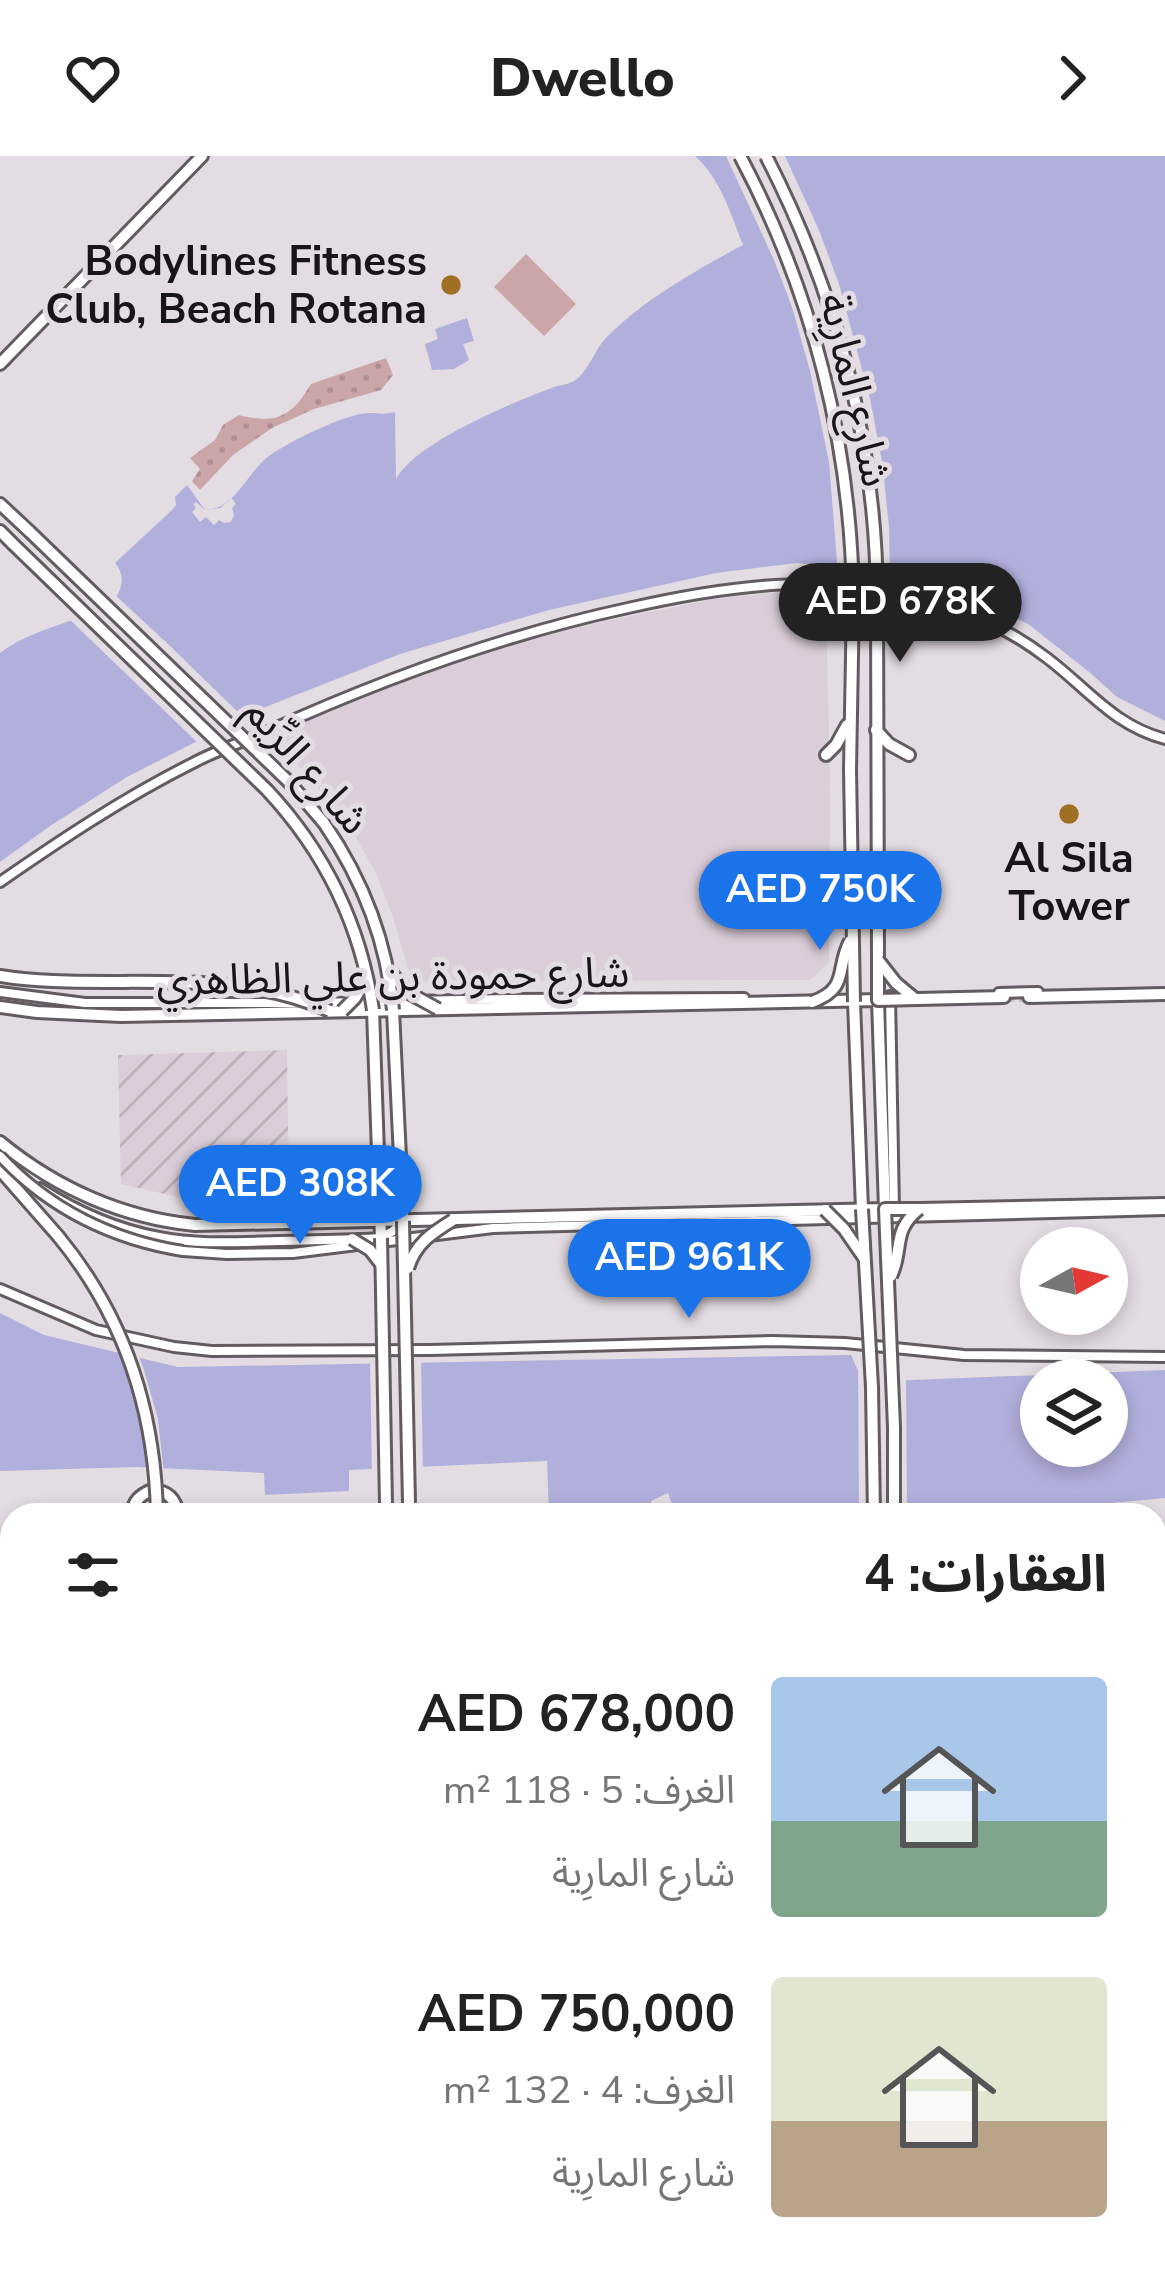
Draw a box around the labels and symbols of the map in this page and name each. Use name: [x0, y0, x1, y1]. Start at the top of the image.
place label: Bodylines Fitness Club, Beach Rotana: [45, 233, 427, 338]
marker: Bodylines Fitness Club, Beach Rotana: [438, 272, 464, 298]
street label: شارع المارِية: [803, 288, 905, 493]
pin: AED 678K: [776, 563, 1024, 665]
street label: شارع الرِّيم: [230, 685, 383, 848]
marker: Al Sila Tower: [1056, 801, 1082, 827]
place label: Al Sila Tower: [1004, 830, 1134, 935]
pin: AED 750K: [696, 851, 944, 953]
street label: شارع حمودة بن علي الظاهري: [156, 944, 630, 1012]
pin: AED 308K: [176, 1145, 424, 1247]
pin: AED 961K: [565, 1219, 813, 1321]
north arrow: [1020, 1227, 1128, 1335]

